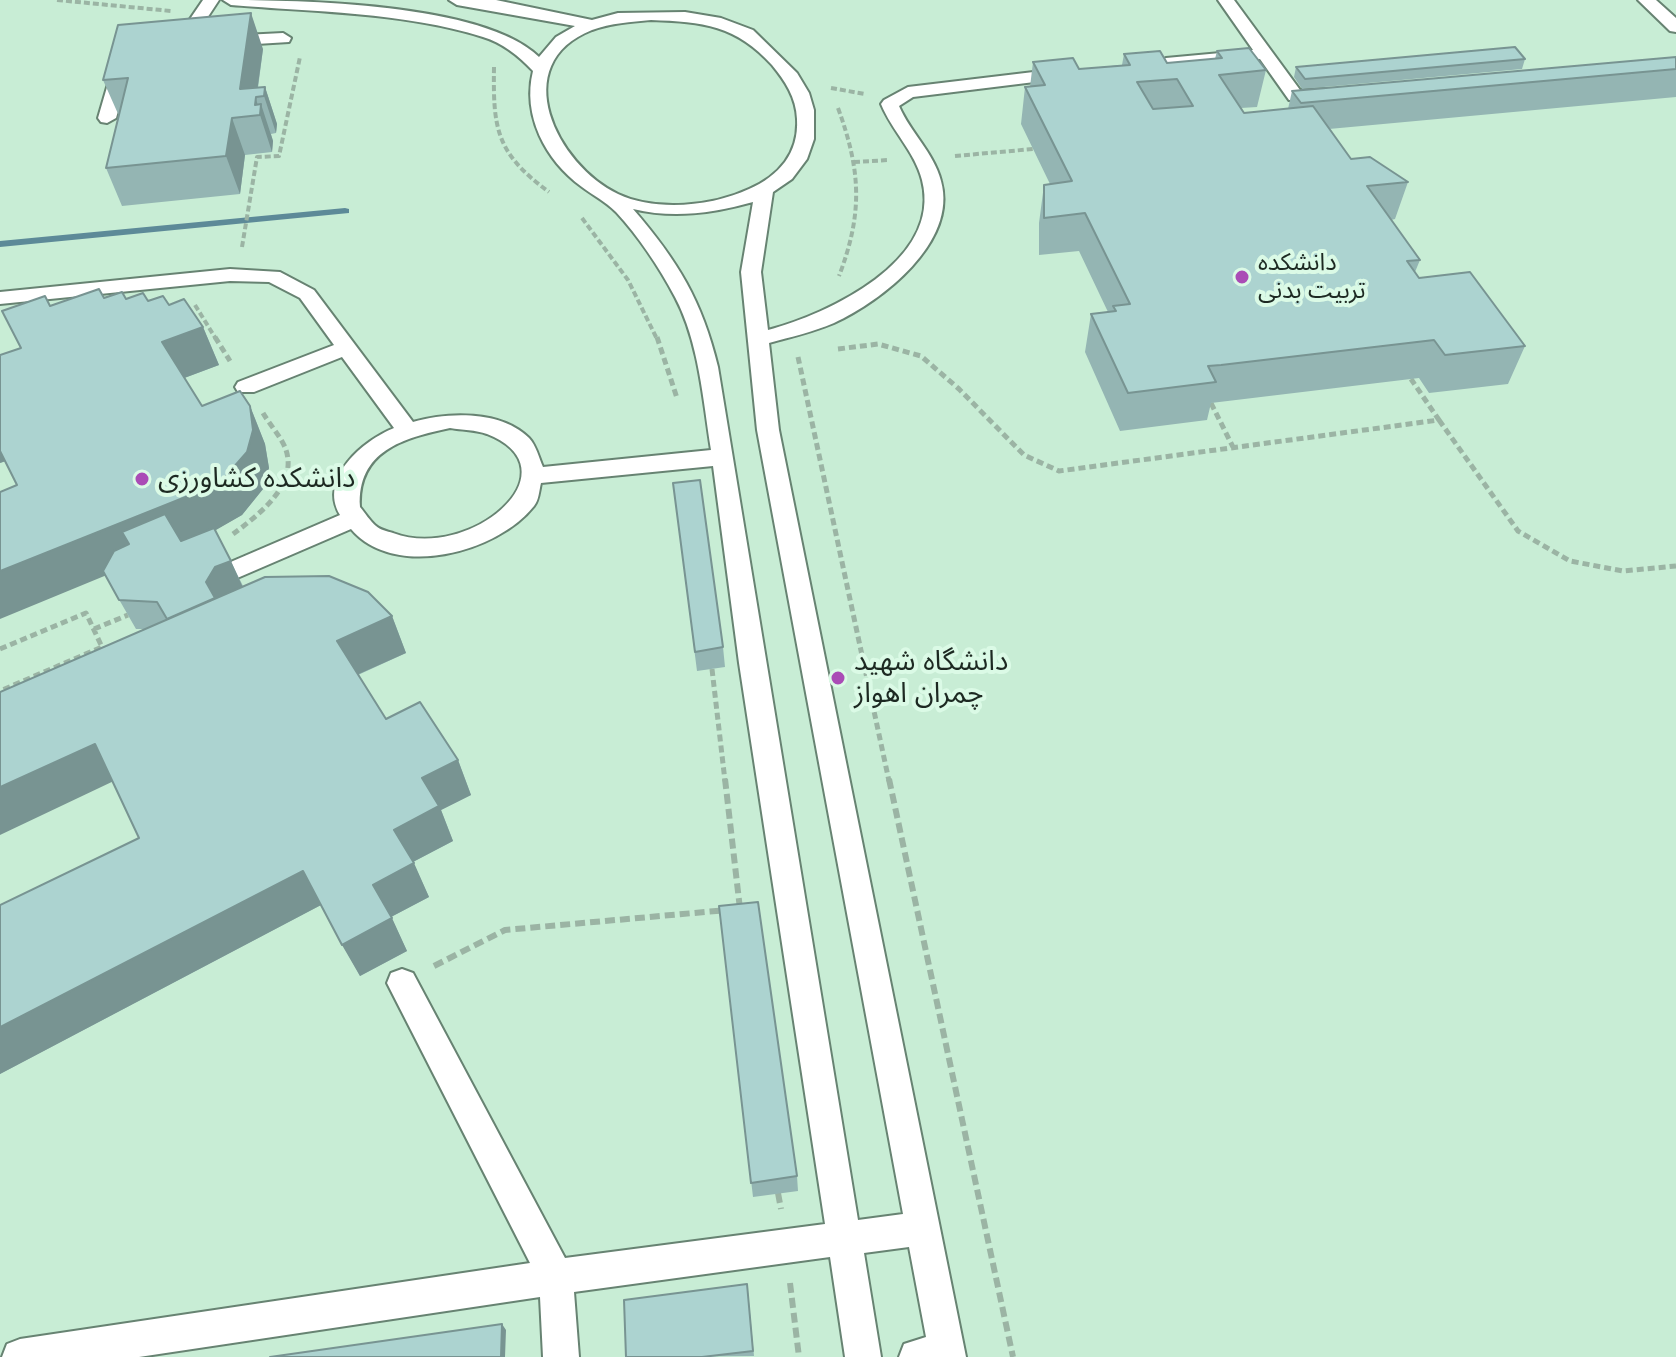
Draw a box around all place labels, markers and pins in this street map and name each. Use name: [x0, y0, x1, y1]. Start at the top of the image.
place label: دانشکده تربیت بدنی: [1258, 249, 1366, 305]
marker: دانشکده تربیت بدنی: [1233, 268, 1251, 286]
place label: دانشکده کشاورزی: [158, 462, 355, 496]
marker: دانشکده کشاورزی: [133, 470, 151, 488]
place label: دانشگاه شهید چمران اهواز: [854, 645, 1008, 711]
marker: دانشگاه شهید چمران اهواز: [829, 669, 847, 687]

